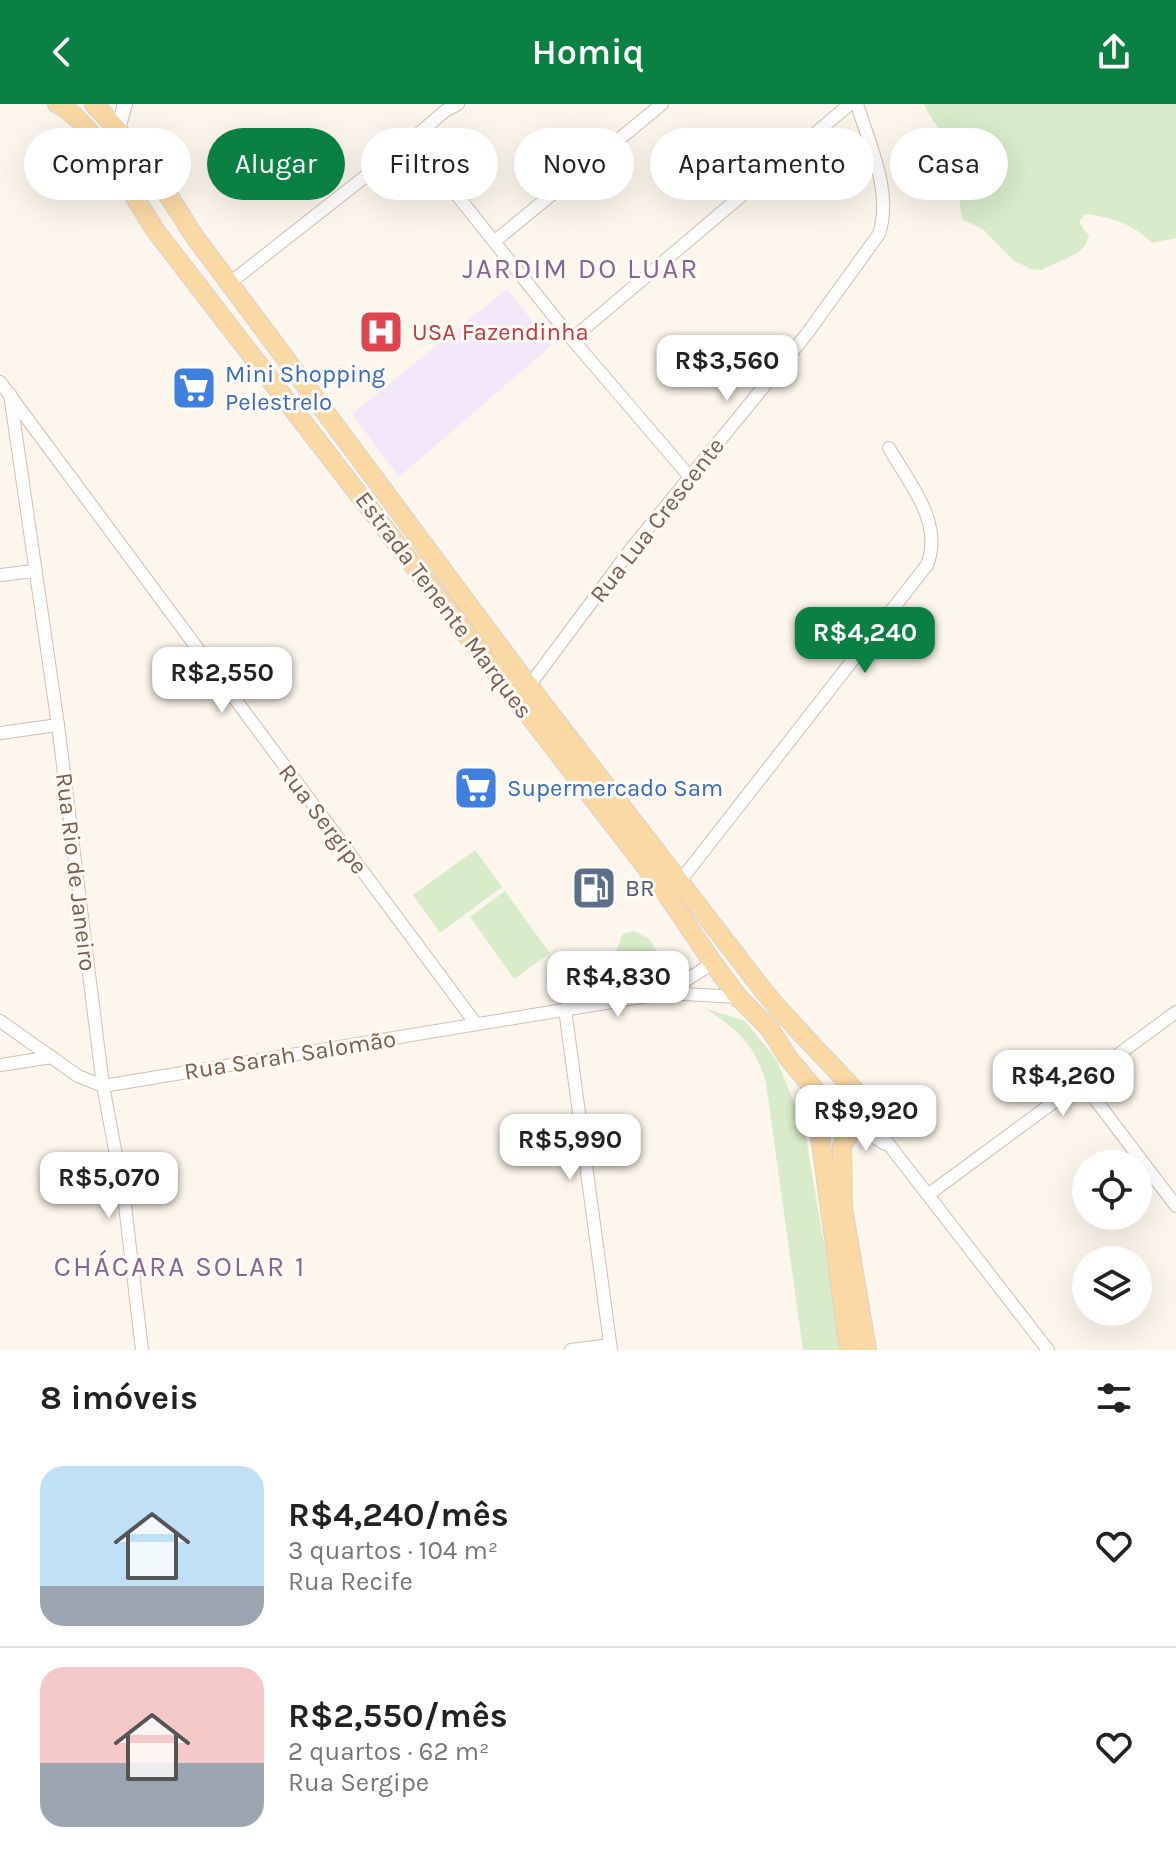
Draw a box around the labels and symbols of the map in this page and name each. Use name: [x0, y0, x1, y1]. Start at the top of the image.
district label: JARDIM DO LUAR: [462, 252, 700, 285]
hospital icon: USA Fazendinha: [357, 308, 405, 356]
place label: USA Fazendinha: [412, 318, 589, 346]
pin: R$3,560: [653, 335, 801, 403]
place label: Mini Shopping Pelestrelo: [225, 360, 386, 416]
supermarket icon: Mini Shopping Pelestrelo: [170, 364, 218, 412]
street label: Rua Lua Crescente: [584, 432, 730, 608]
street label: Estrada Tenente Marques: [350, 486, 538, 724]
pin: R$4,240: [791, 607, 939, 675]
pin: R$2,550: [148, 647, 296, 715]
street label: Rua Sergipe: [273, 759, 373, 879]
supermarket icon: Supermercado Sam: [452, 764, 500, 812]
street label: Rua Rio de Janeiro: [50, 771, 102, 973]
place label: Supermercado Sam: [507, 774, 723, 802]
fuel station icon: BR: [570, 864, 618, 912]
place label: BR: [625, 874, 655, 902]
pin: R$4,830: [544, 951, 692, 1019]
street label: Rua Sarah Salomão: [182, 1024, 398, 1086]
pin: R$4,260: [989, 1050, 1137, 1118]
pin: R$9,920: [792, 1085, 940, 1153]
pin: R$5,990: [496, 1114, 644, 1182]
pin: R$5,070: [35, 1152, 183, 1220]
district label: CHÁCARA SOLAR 1: [54, 1249, 306, 1283]

